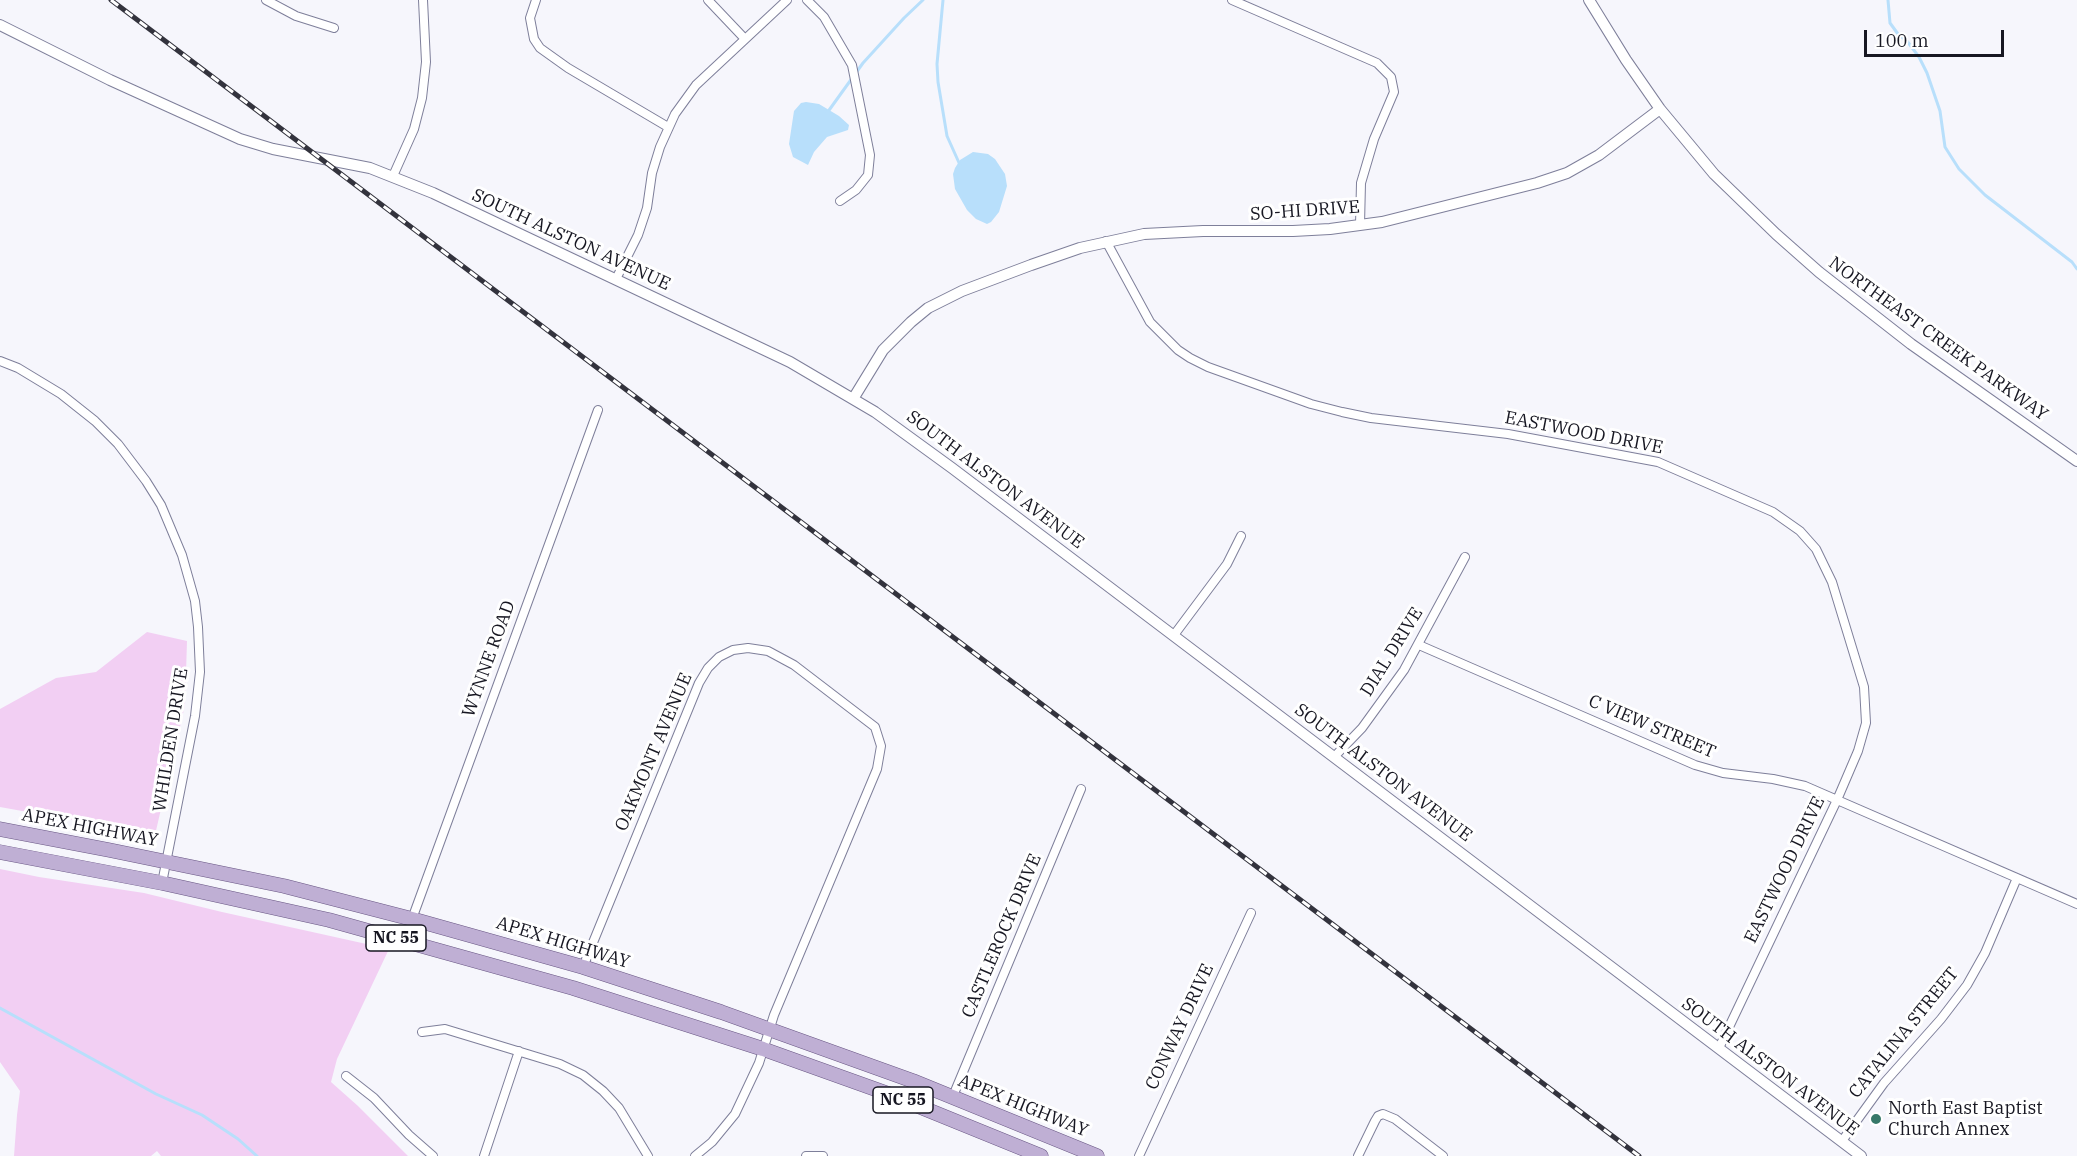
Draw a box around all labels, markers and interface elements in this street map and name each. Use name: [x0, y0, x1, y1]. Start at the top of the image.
scale bar: [1867, 18, 2006, 56]
text: 100 m: [1875, 29, 1929, 52]
street label: SOUTH ALSTON AVENUE: [468, 184, 674, 296]
street label: SO-HI DRIVE: [1249, 196, 1361, 226]
street label: NORTHEAST CREEK PARKWAY: [1824, 252, 2052, 426]
street label: SOUTH ALSTON AVENUE: [902, 406, 1088, 554]
street label: EASTWOOD DRIVE: [1503, 407, 1665, 459]
street label: WYNNE ROAD: [458, 598, 520, 720]
street label: DIAL DRIVE: [1356, 604, 1428, 700]
street label: WHILDEN DRIVE: [149, 666, 193, 814]
street label: OAKMONT AVENUE: [611, 670, 697, 834]
street label: C VIEW STREET: [1585, 690, 1719, 764]
street label: SOUTH ALSTON AVENUE: [1290, 699, 1476, 847]
street label: EASTWOOD DRIVE: [1740, 793, 1830, 947]
street label: APEX HIGHWAY: [20, 804, 160, 852]
street label: CASTLEROCK DRIVE: [958, 851, 1046, 1021]
street label: APEX HIGHWAY: [494, 912, 632, 974]
road number: NC 55: [366, 925, 426, 951]
street label: CONWAY DRIVE: [1141, 961, 1219, 1093]
street label: CATALINA STREET: [1845, 963, 1963, 1103]
street label: SOUTH ALSTON AVENUE: [1677, 993, 1863, 1141]
street label: APEX HIGHWAY: [955, 1070, 1091, 1142]
road number: NC 55: [873, 1087, 933, 1113]
place label: North East Baptist Church Annex: [1888, 1098, 2042, 1140]
marker: North East Baptist Church Annex: [1869, 1112, 1883, 1126]

